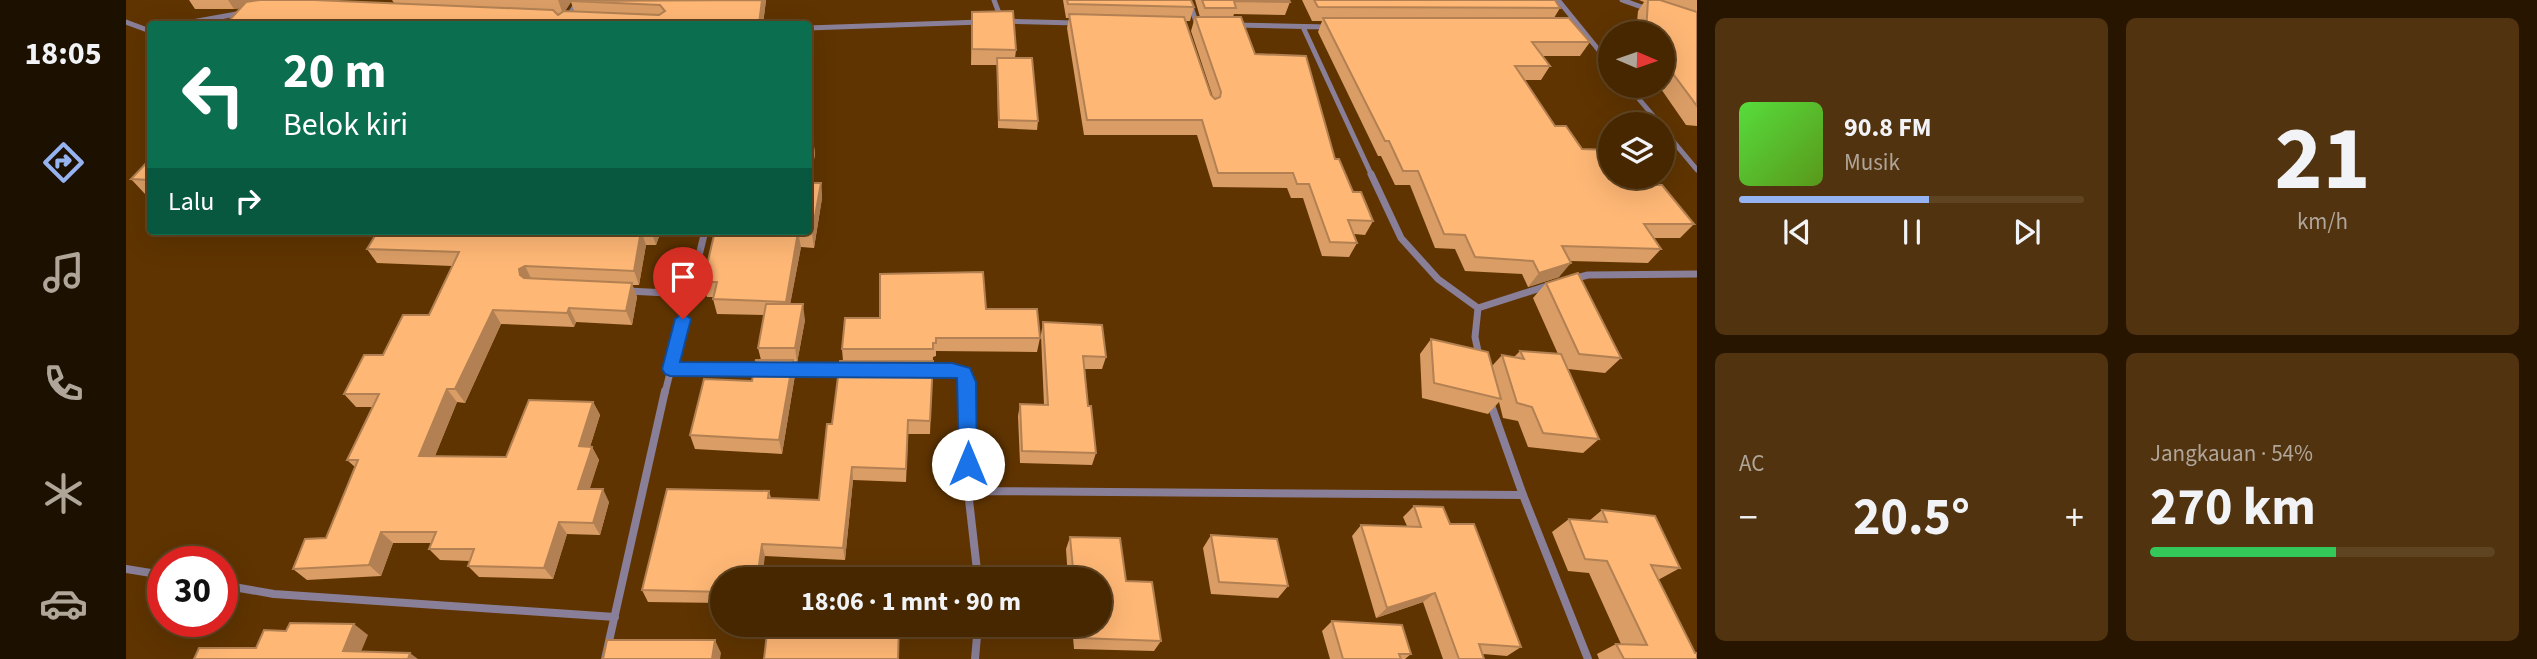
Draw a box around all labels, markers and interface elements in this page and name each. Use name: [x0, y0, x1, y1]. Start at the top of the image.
north arrow: [1598, 21, 1675, 98]
map controls: [1598, 21, 1675, 189]
text: 18:05: [24, 31, 102, 77]
text: 20 m: [283, 37, 387, 107]
icon: left: [168, 49, 259, 140]
text: 21: [2274, 95, 2371, 224]
text: Belok kiri: [283, 102, 408, 148]
text: 90.8 FM: [1844, 109, 1932, 146]
button: layers: [1598, 112, 1675, 189]
icon: directions: [39, 138, 88, 187]
text: Musik: [1844, 146, 1900, 179]
icon: right: [229, 182, 267, 220]
text: Lalu: [168, 183, 215, 220]
text: km/h: [2297, 205, 2348, 238]
icon: previous: [1778, 213, 1816, 251]
icon: pause: [1893, 213, 1931, 251]
icon: next: [2008, 213, 2046, 251]
pin: [653, 247, 713, 319]
icon: music: [39, 248, 88, 297]
icon: arrive: [664, 258, 702, 296]
icon: phone: [39, 359, 88, 408]
position arrow: [931, 427, 1005, 501]
text: Jangkauan · 54%: [2150, 437, 2313, 470]
text: AC: [1739, 447, 1764, 480]
icon: climate: [39, 469, 88, 518]
text: 270 km: [2150, 471, 2316, 545]
text: 20.5°: [1853, 481, 1970, 555]
text: −: [1739, 491, 1758, 545]
text: +: [2065, 491, 2084, 545]
speed limit sign: 30: [147, 546, 238, 637]
icon: car: [39, 579, 88, 628]
text: 18:06 · 1 mnt · 90 m: [801, 583, 1021, 620]

